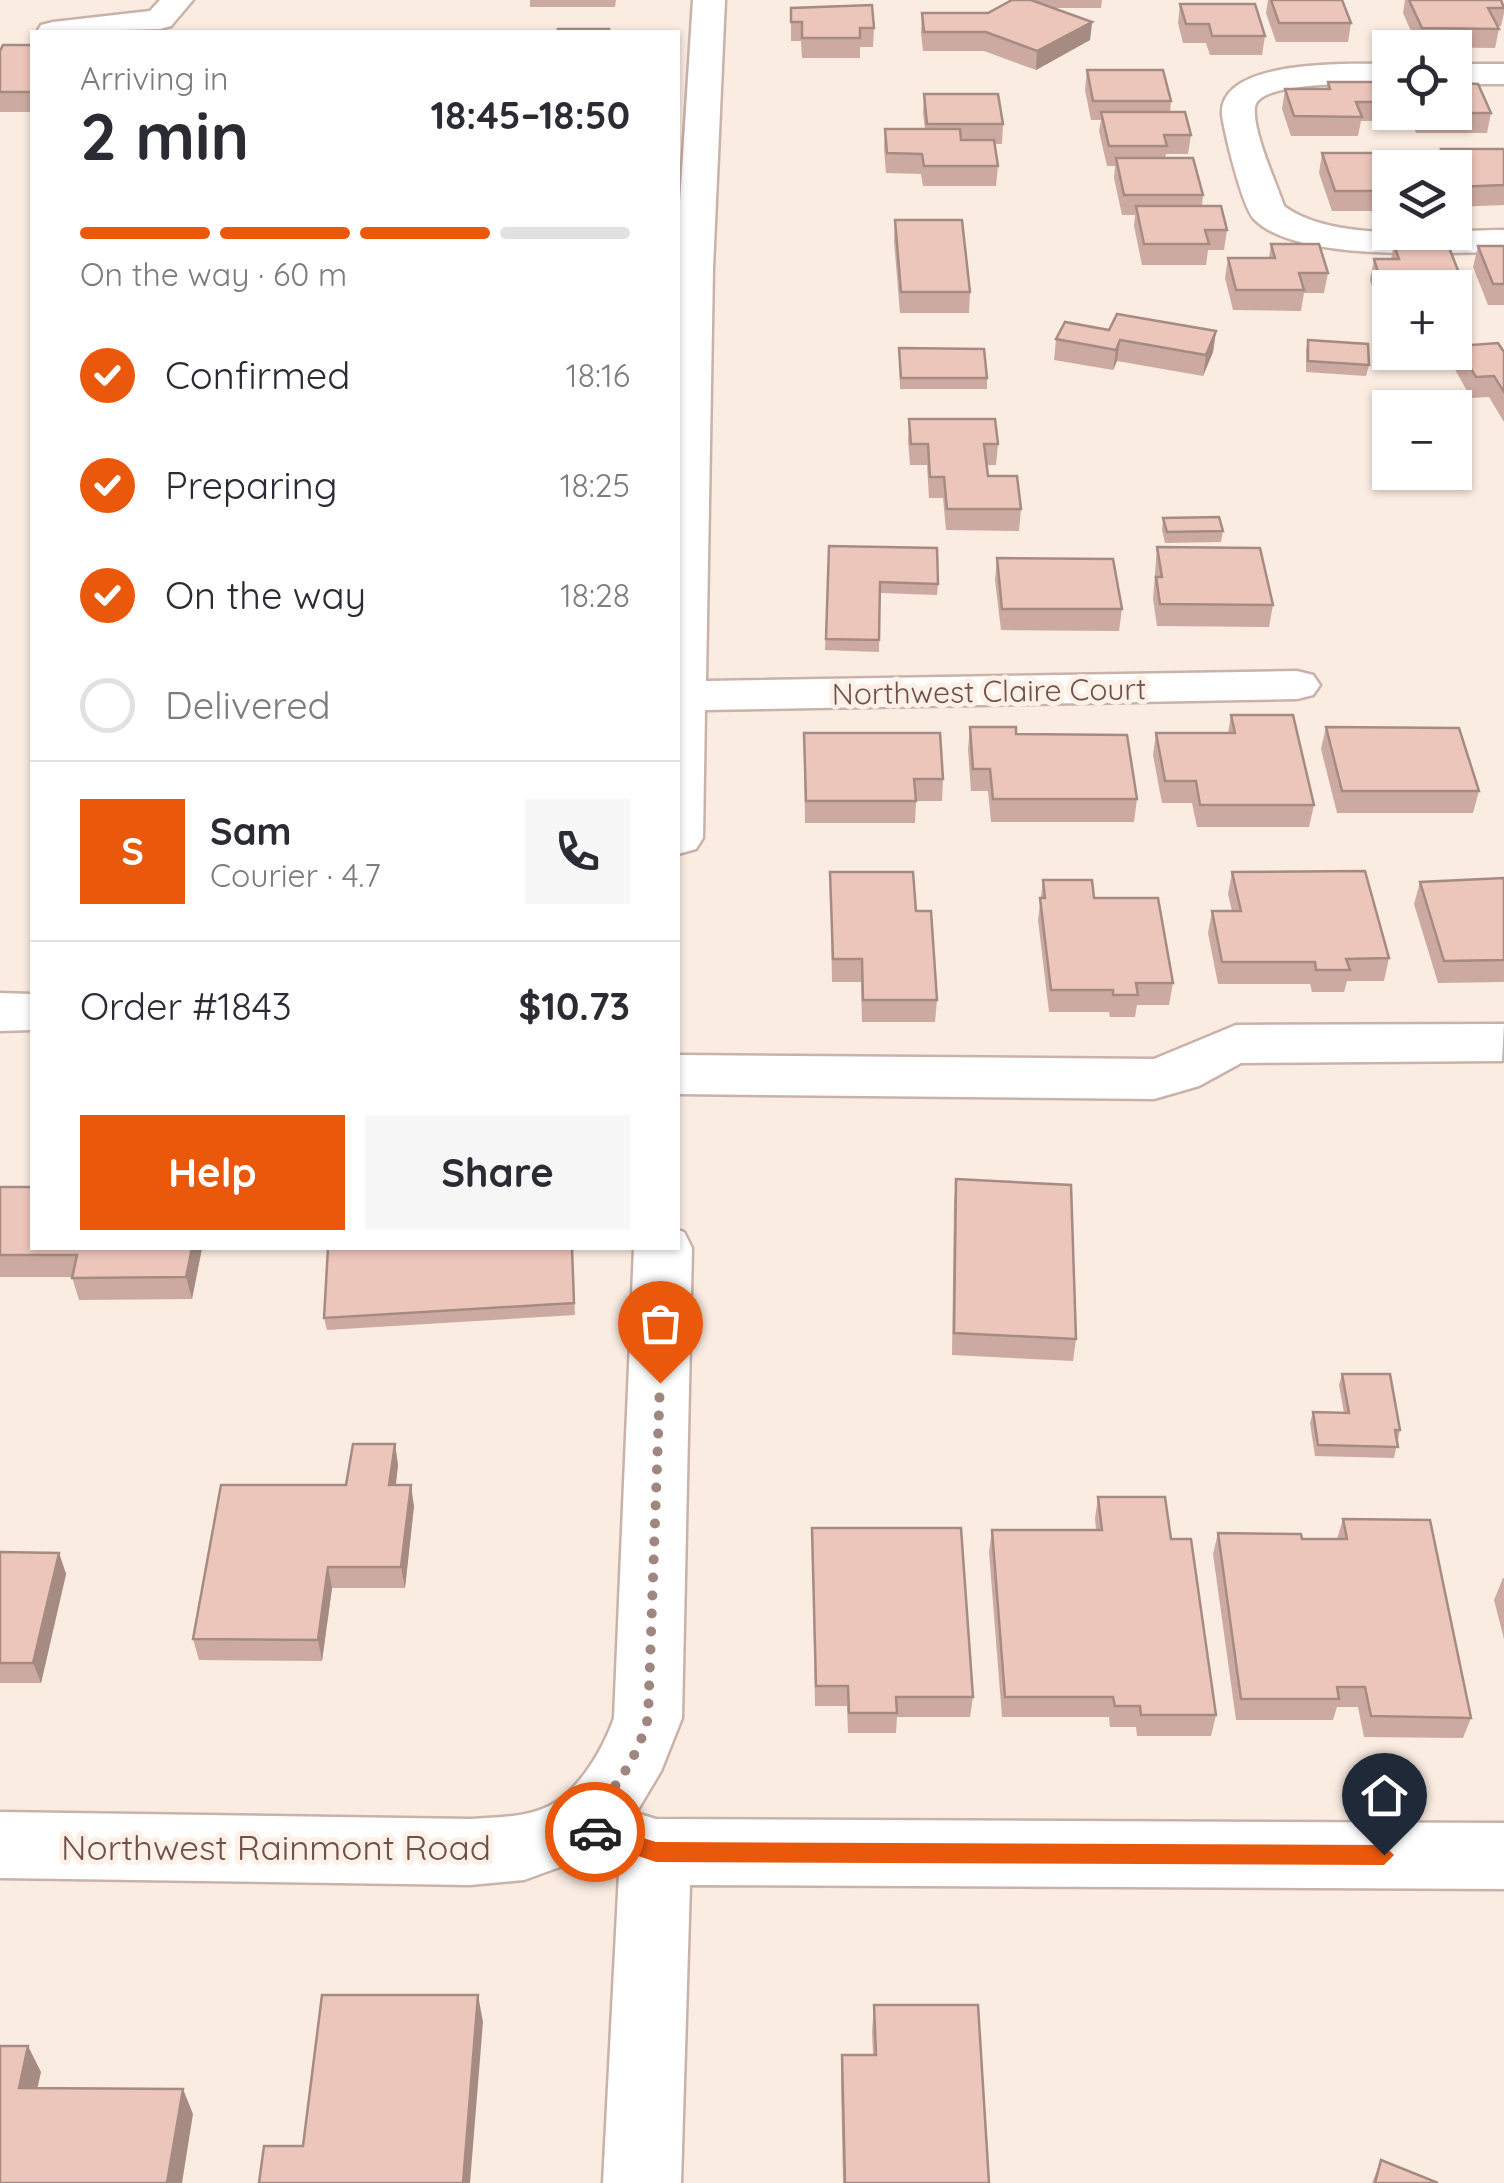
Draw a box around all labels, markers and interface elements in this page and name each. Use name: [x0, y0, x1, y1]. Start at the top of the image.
map controls: [1372, 30, 1472, 490]
button: locate: [1372, 30, 1472, 130]
text: Arriving in: [80, 58, 229, 98]
text: 18:45–18:50: [430, 91, 630, 139]
text: 2 min: [80, 95, 249, 176]
button: layers: [1372, 150, 1472, 250]
text: On the way · 60 m: [80, 254, 347, 294]
button: +: [1372, 270, 1472, 370]
icon: check: [80, 348, 135, 403]
text: Confirmed: [165, 351, 350, 399]
text: 18:16: [566, 355, 630, 395]
button: −: [1372, 390, 1472, 490]
icon: check: [80, 458, 135, 513]
text: Preparing: [165, 461, 337, 509]
text: 18:25: [560, 465, 630, 505]
icon: check: [80, 568, 135, 623]
text: On the way: [165, 571, 366, 619]
text: 18:28: [560, 575, 630, 615]
street label: Northwest Claire Court: [832, 669, 1146, 713]
text: Delivered: [165, 681, 331, 729]
button: phone: [525, 799, 630, 904]
text: Sam: [210, 807, 292, 855]
text: S: [121, 827, 144, 875]
text: Courier · 4.7: [210, 855, 381, 895]
text: Order #1843: [80, 982, 292, 1030]
text: $10.73: [518, 982, 630, 1030]
button: Help: [80, 1115, 345, 1230]
button: Share: [365, 1115, 630, 1230]
pin: [618, 1281, 703, 1384]
icon: bag: [633, 1296, 688, 1351]
pin: [1342, 1753, 1427, 1856]
icon: home: [1357, 1768, 1412, 1823]
courier: [545, 1782, 645, 1882]
icon: car: [568, 1805, 623, 1860]
street label: Northwest Rainmont Road: [61, 1825, 491, 1869]

